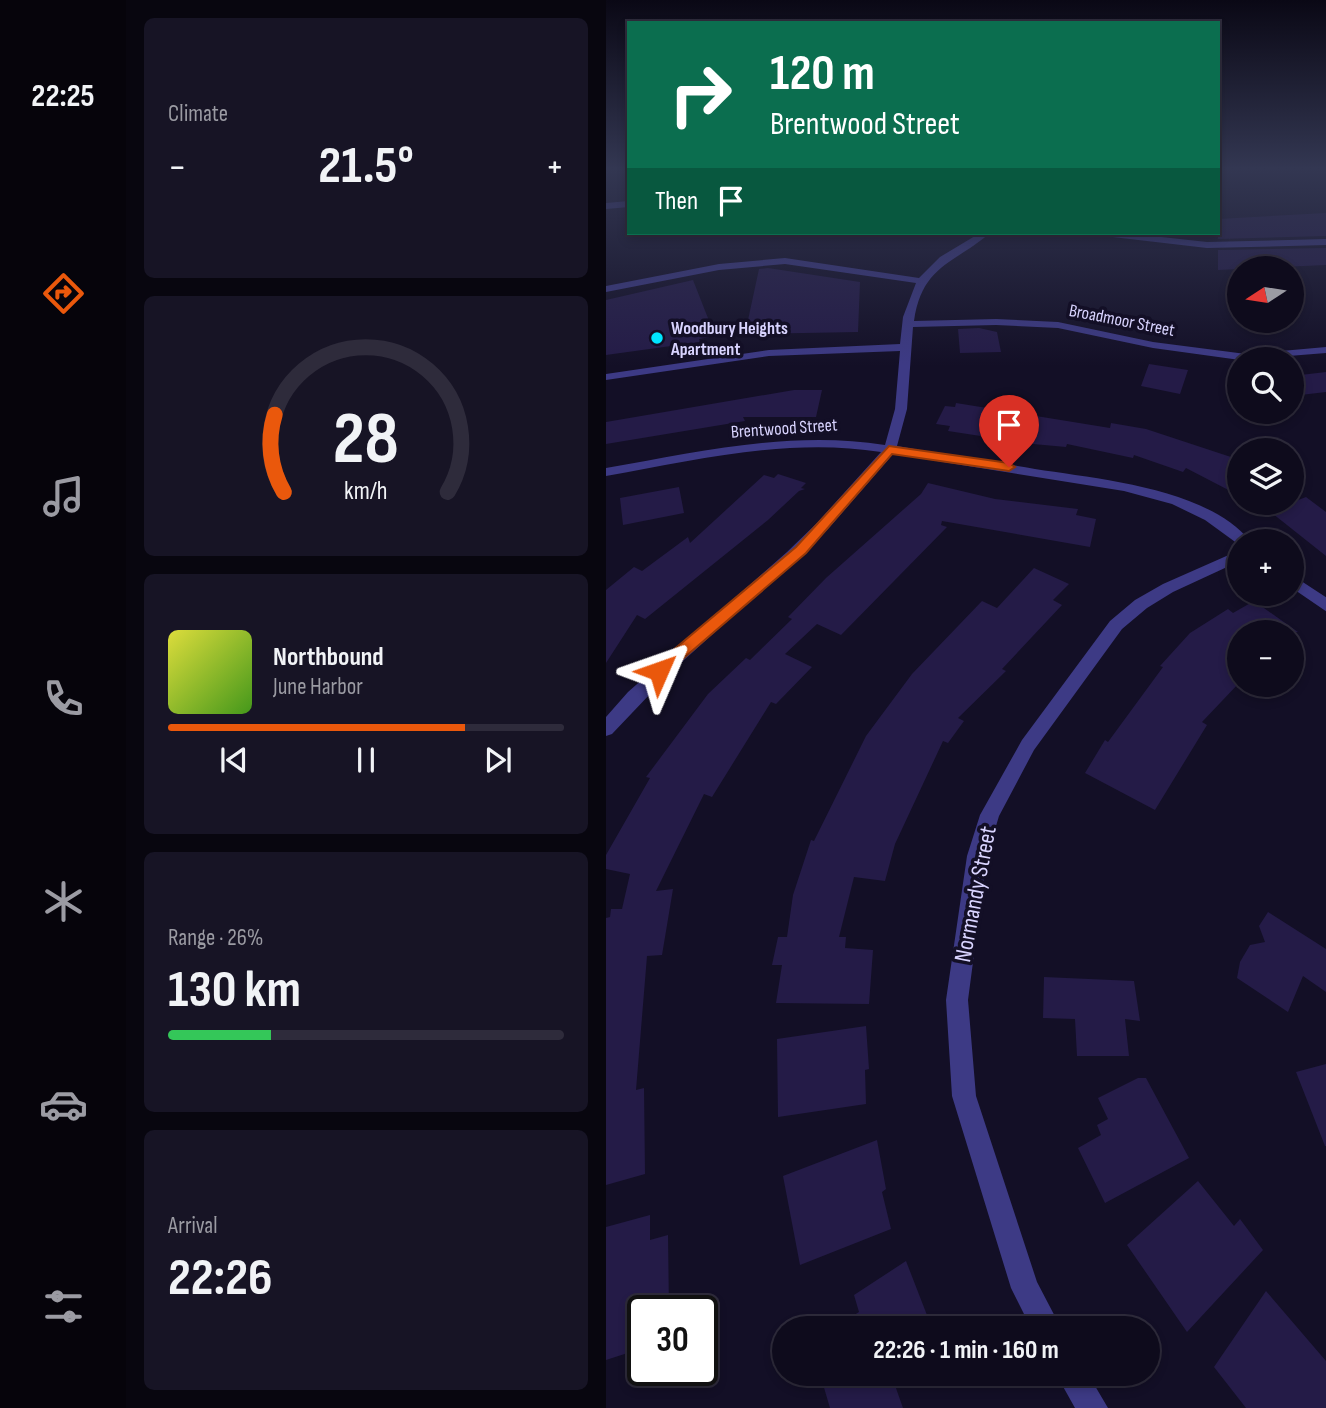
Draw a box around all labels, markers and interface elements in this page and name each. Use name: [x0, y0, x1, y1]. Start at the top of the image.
text: 120 m: [770, 45, 875, 104]
icon: right: [655, 49, 746, 140]
text: 22:25: [31, 77, 95, 116]
text: Climate: [168, 100, 228, 128]
text: Brentwood Street: [770, 105, 960, 144]
text: 21.5°: [318, 135, 414, 198]
text: −: [168, 145, 187, 190]
text: +: [545, 145, 564, 190]
icon: arrive: [712, 182, 750, 220]
text: Then: [655, 186, 698, 217]
north arrow: [1227, 256, 1304, 332]
map controls: [1227, 256, 1304, 697]
icon: directions: [39, 269, 88, 318]
street label: Broadmoor Street: [1067, 300, 1177, 341]
place label: Woodbury Heights Apartment: [670, 318, 788, 360]
marker: Woodbury Heights Apartment: [649, 330, 665, 346]
button: search: [1227, 347, 1304, 424]
pin: [979, 395, 1039, 467]
text: 28: [333, 396, 399, 484]
icon: arrive: [990, 406, 1028, 444]
street label: Brentwood Street: [730, 414, 839, 443]
button: layers: [1227, 438, 1304, 515]
icon: music: [39, 472, 88, 521]
text: km/h: [344, 476, 388, 507]
button: +: [1227, 529, 1304, 606]
button: −: [1227, 620, 1304, 697]
position arrow: [622, 634, 696, 708]
text: Northbound: [273, 642, 384, 673]
text: June Harbor: [273, 673, 363, 701]
icon: phone: [39, 674, 88, 723]
icon: previous: [215, 741, 253, 779]
icon: pause: [347, 741, 385, 779]
icon: next: [479, 741, 517, 779]
street label: Normandy Street: [948, 824, 1003, 964]
icon: climate: [39, 877, 88, 926]
text: Range · 26%: [168, 924, 263, 952]
text: 130 km: [168, 959, 301, 1022]
icon: car: [39, 1080, 88, 1129]
text: Arrival: [168, 1212, 217, 1240]
text: 22:26: [168, 1247, 272, 1310]
icon: filters: [39, 1282, 88, 1331]
speed limit sign: 30: [627, 1295, 718, 1386]
text: 22:26 · 1 min · 160 m: [873, 1335, 1059, 1366]

